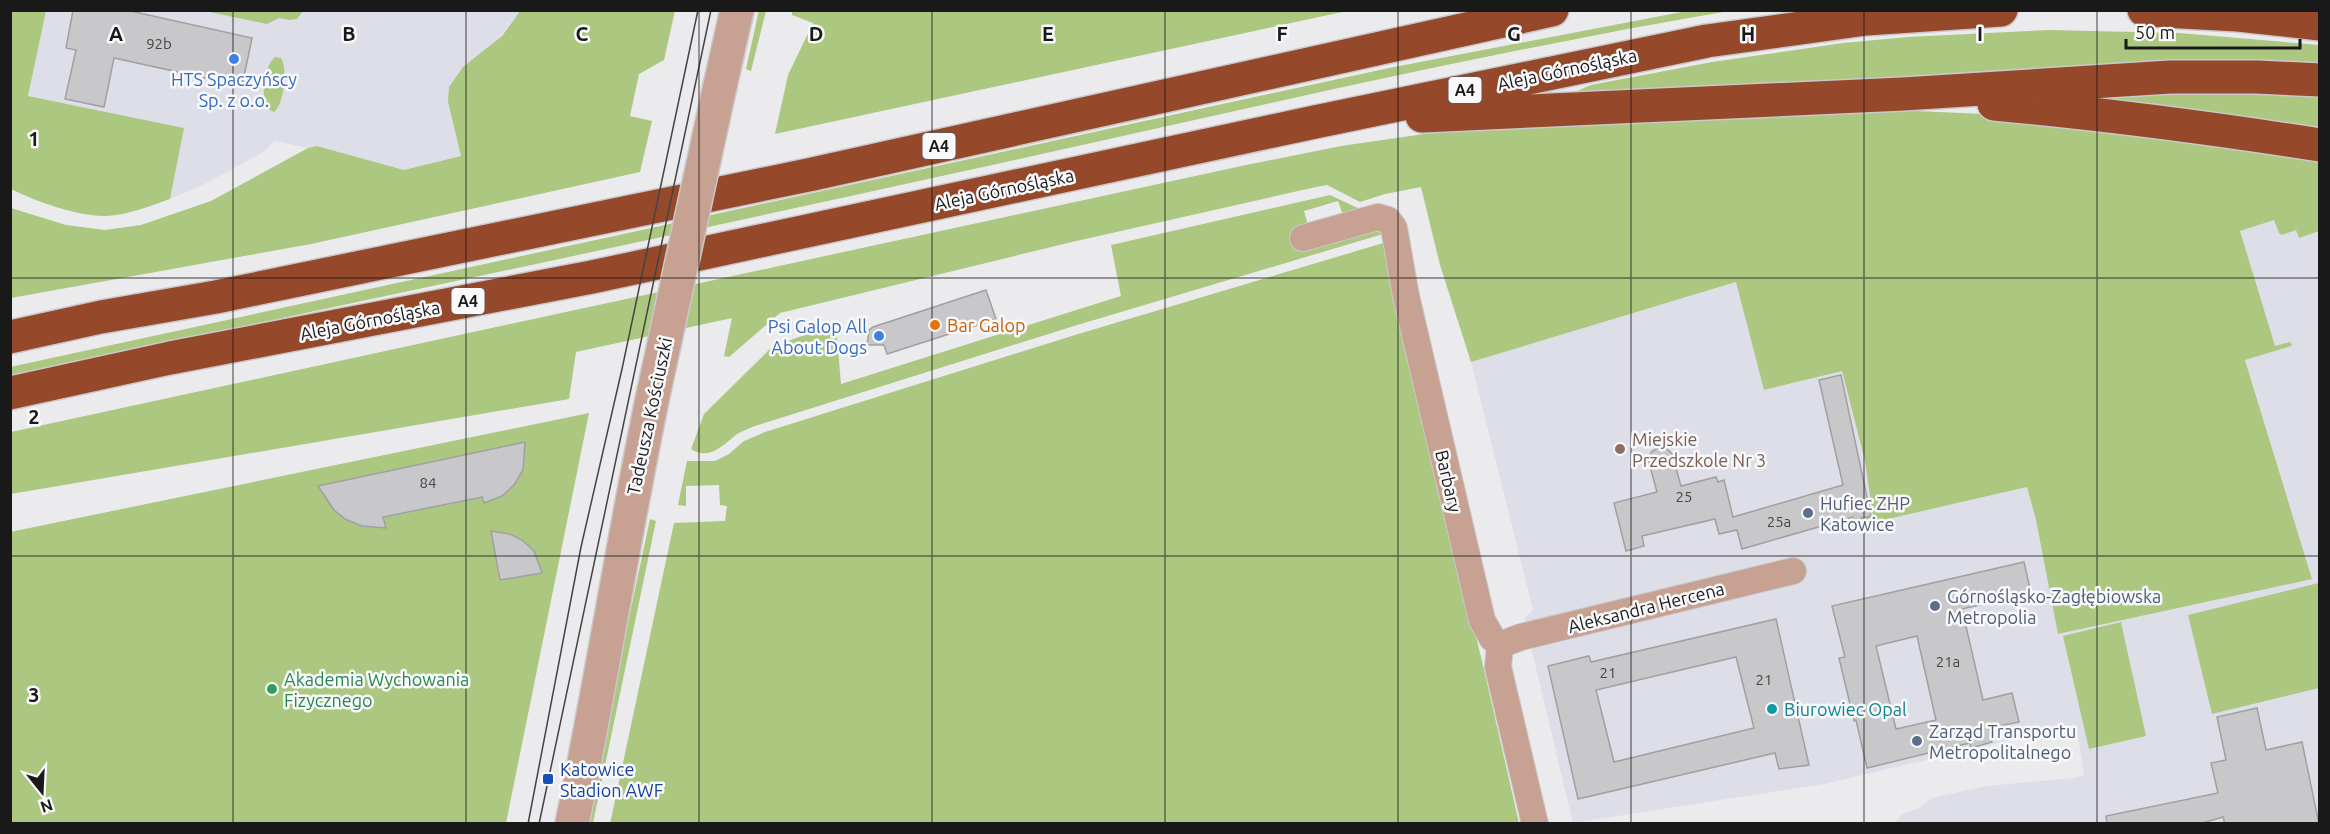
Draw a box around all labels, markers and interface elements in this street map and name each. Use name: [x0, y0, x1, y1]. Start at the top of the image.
scale bar: [2126, 12, 2300, 50]
text: A: [109, 22, 123, 45]
text: B: [342, 22, 356, 45]
text: C: [576, 22, 589, 45]
text: D: [809, 22, 823, 45]
text: E: [1042, 22, 1054, 45]
text: F: [1276, 22, 1288, 45]
text: G: [1507, 22, 1521, 45]
text: H: [1741, 22, 1755, 45]
text: I: [1977, 22, 1983, 45]
text: 50 m: [2135, 22, 2175, 42]
house number: 92b: [146, 35, 172, 52]
street label: Aleja Górnośląska: [1495, 44, 1639, 94]
marker: HTS Spaczyńscy Sp. z o.o.: [227, 52, 241, 66]
place label: HTS Spaczyńscy Sp. z o.o.: [171, 69, 297, 110]
road number: A4: [1448, 77, 1482, 103]
text: 1: [28, 127, 40, 150]
road number: A4: [922, 133, 956, 159]
street label: Aleja Górnośląska: [932, 164, 1076, 214]
road number: A4: [452, 288, 484, 314]
street label: Aleja Górnośląska: [298, 297, 442, 343]
place label: Bar Galop: [947, 315, 1026, 335]
place label: Psi Galop All About Dogs: [768, 316, 867, 357]
marker: Bar Galop: [928, 318, 942, 332]
marker: Psi Galop All About Dogs: [872, 329, 886, 343]
street label: Tadeusza Kościuszki: [623, 336, 675, 496]
text: 2: [28, 405, 40, 428]
place label: Miejskie Przedszkole Nr 3: [1632, 429, 1766, 470]
marker: Miejskie Przedszkole Nr 3: [1613, 442, 1627, 456]
street label: Barbary: [1432, 448, 1466, 514]
house number: 84: [420, 474, 436, 491]
house number: 25: [1676, 488, 1692, 505]
place label: Hufiec ZHP Katowice: [1820, 493, 1910, 534]
marker: Hufiec ZHP Katowice: [1801, 506, 1815, 520]
house number: 25a: [1767, 513, 1791, 530]
street label: Aleksandra Hercena: [1566, 578, 1726, 636]
place label: Górnośląsko-Zagłębiowska Metropolia: [1947, 586, 2161, 627]
marker: Górnośląsko-Zagłębiowska Metropolia: [1928, 599, 1942, 613]
house number: 21a: [1936, 653, 1960, 670]
house number: 21: [1600, 664, 1616, 681]
place label: Akademia Wychowania Fizycznego: [284, 669, 469, 710]
house number: 21: [1756, 671, 1772, 688]
marker: Akademia Wychowania Fizycznego: [265, 682, 279, 696]
text: 3: [28, 683, 40, 706]
place label: Biurowiec Opal: [1784, 699, 1907, 719]
marker: Biurowiec Opal: [1765, 702, 1779, 716]
place label: Zarząd Transportu Metropolitalnego: [1929, 721, 2076, 762]
marker: Zarząd Transportu Metropolitalnego: [1910, 734, 1924, 748]
place label: Katowice Stadion AWF: [560, 759, 663, 800]
north arrow: [12, 762, 72, 822]
marker: Katowice Stadion AWF: [541, 772, 555, 786]
text: N: [38, 796, 55, 817]

